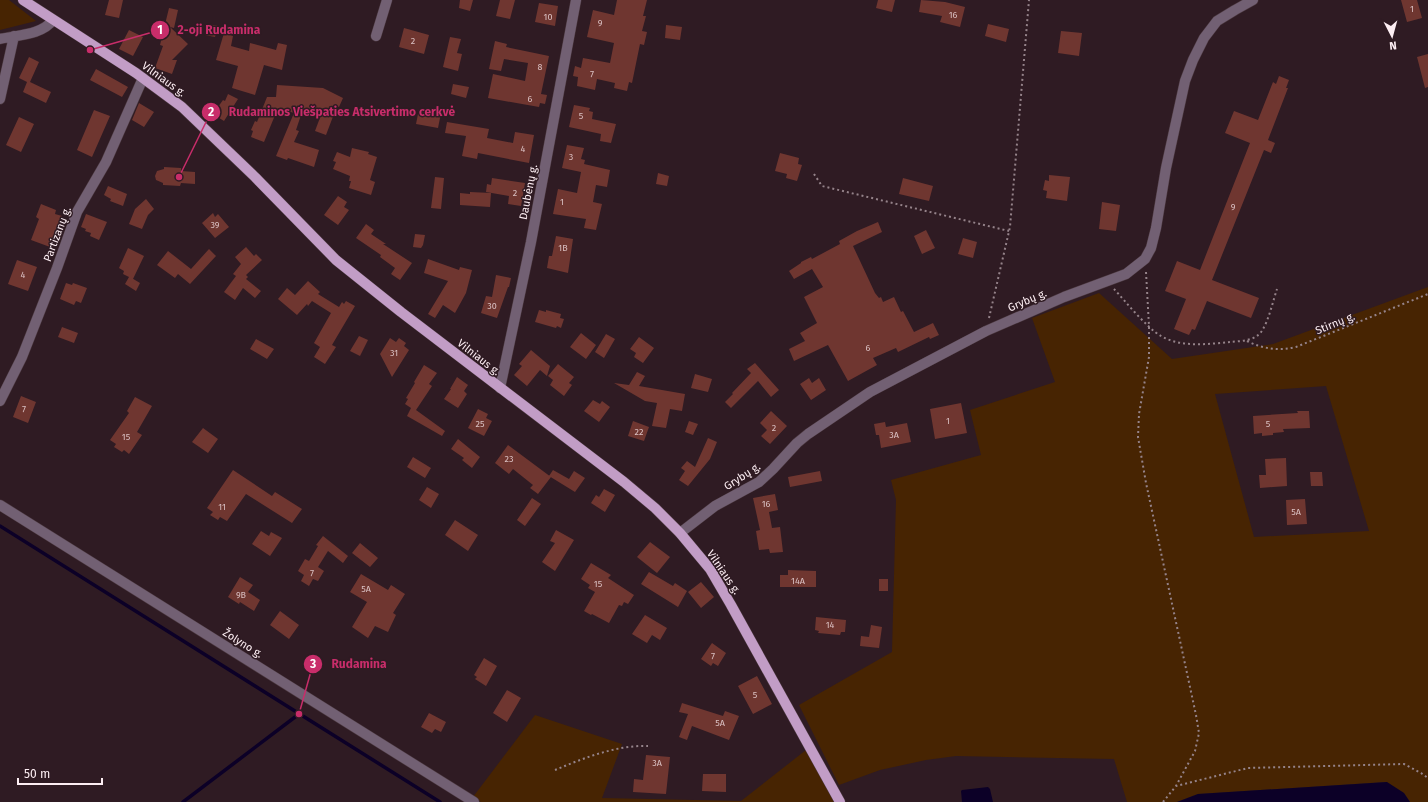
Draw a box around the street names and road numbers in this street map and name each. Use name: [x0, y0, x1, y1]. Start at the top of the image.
street label: Vilniaus g.: [139, 59, 188, 100]
street label: Daubėnų g.: [517, 163, 540, 221]
street label: Partizanų g.: [41, 205, 74, 264]
street label: Grybų g.: [1006, 286, 1049, 314]
street label: Stirnų g.: [1314, 310, 1357, 337]
street label: Vilniaus g.: [455, 337, 503, 378]
street label: Grybų g.: [722, 460, 763, 493]
street label: Vilniaus g.: [704, 548, 743, 597]
street label: Žolyno g.: [220, 625, 266, 661]

